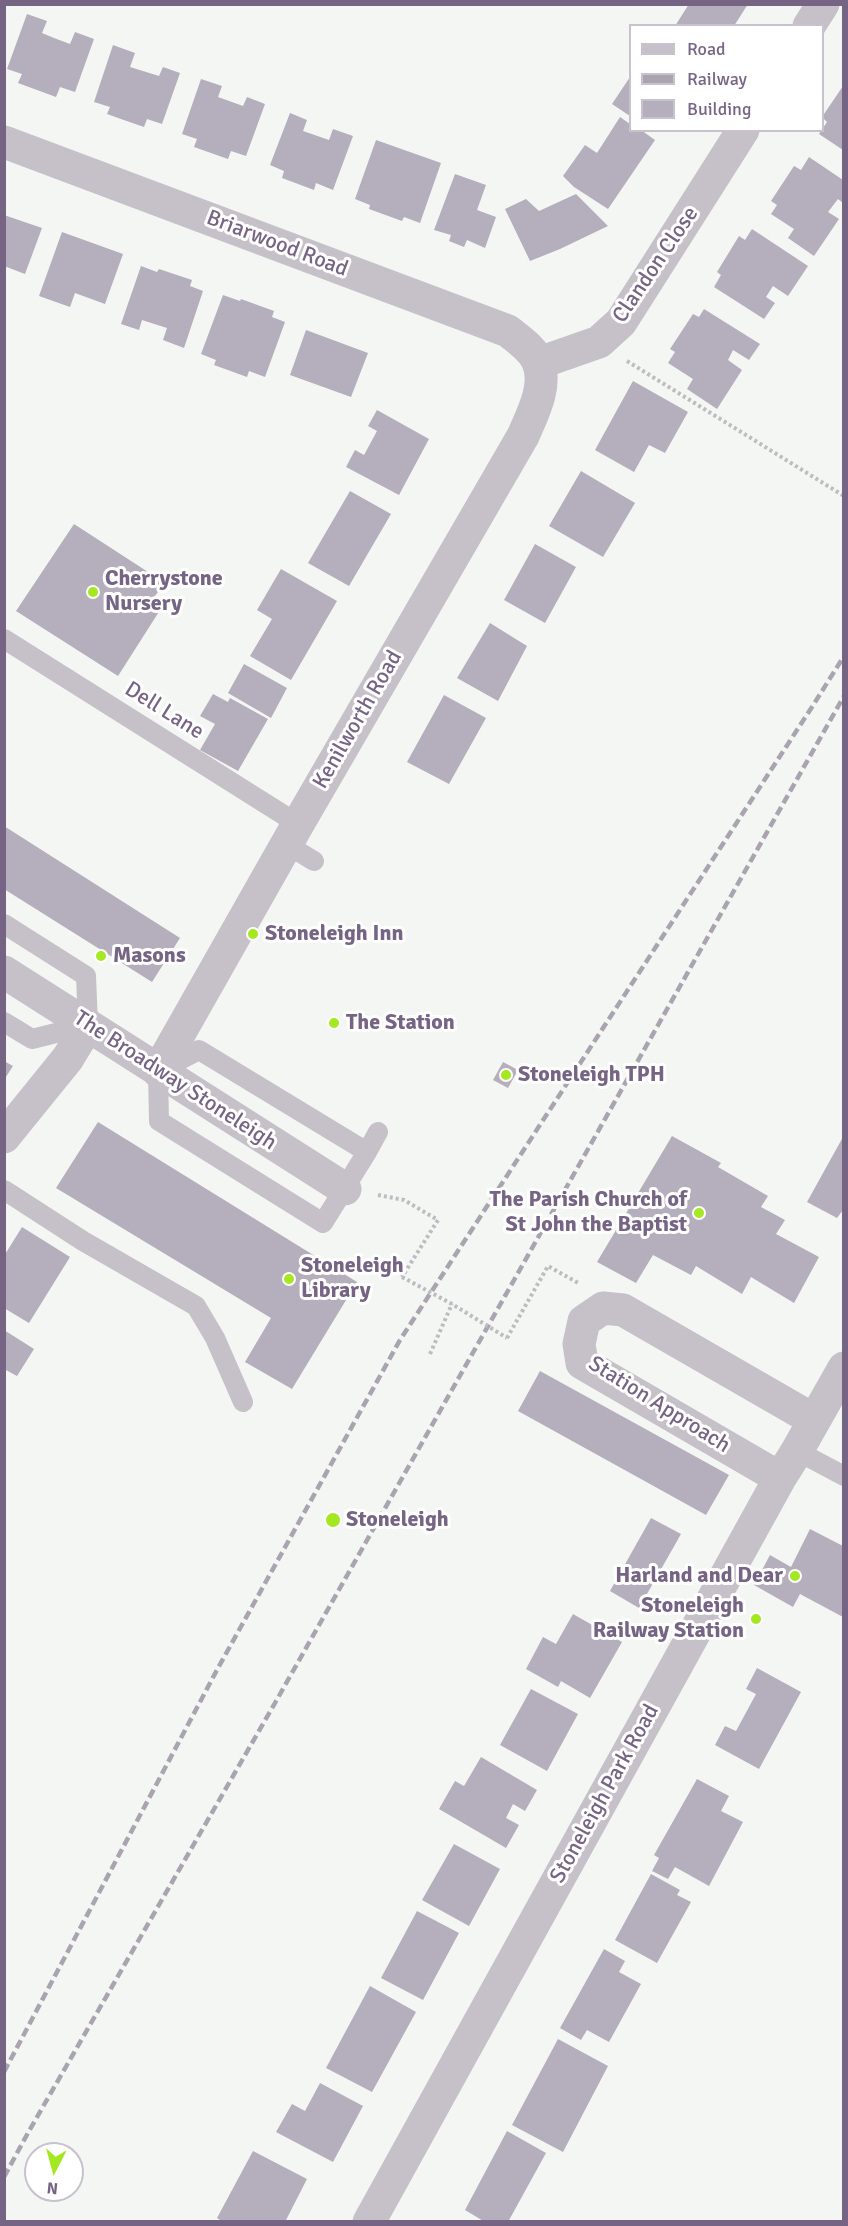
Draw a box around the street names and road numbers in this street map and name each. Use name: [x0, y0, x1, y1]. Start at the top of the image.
street label: Clandon Close: [607, 202, 705, 328]
street label: Briarwood Road: [203, 205, 351, 283]
street label: Kenilworth Road: [308, 646, 408, 794]
street label: Dell Lane: [120, 676, 208, 746]
street label: The Broadway Stoneleigh: [69, 1006, 281, 1156]
street label: Station Approach: [583, 1351, 735, 1459]
street label: Stoneleigh Park Road: [545, 1700, 665, 1888]

